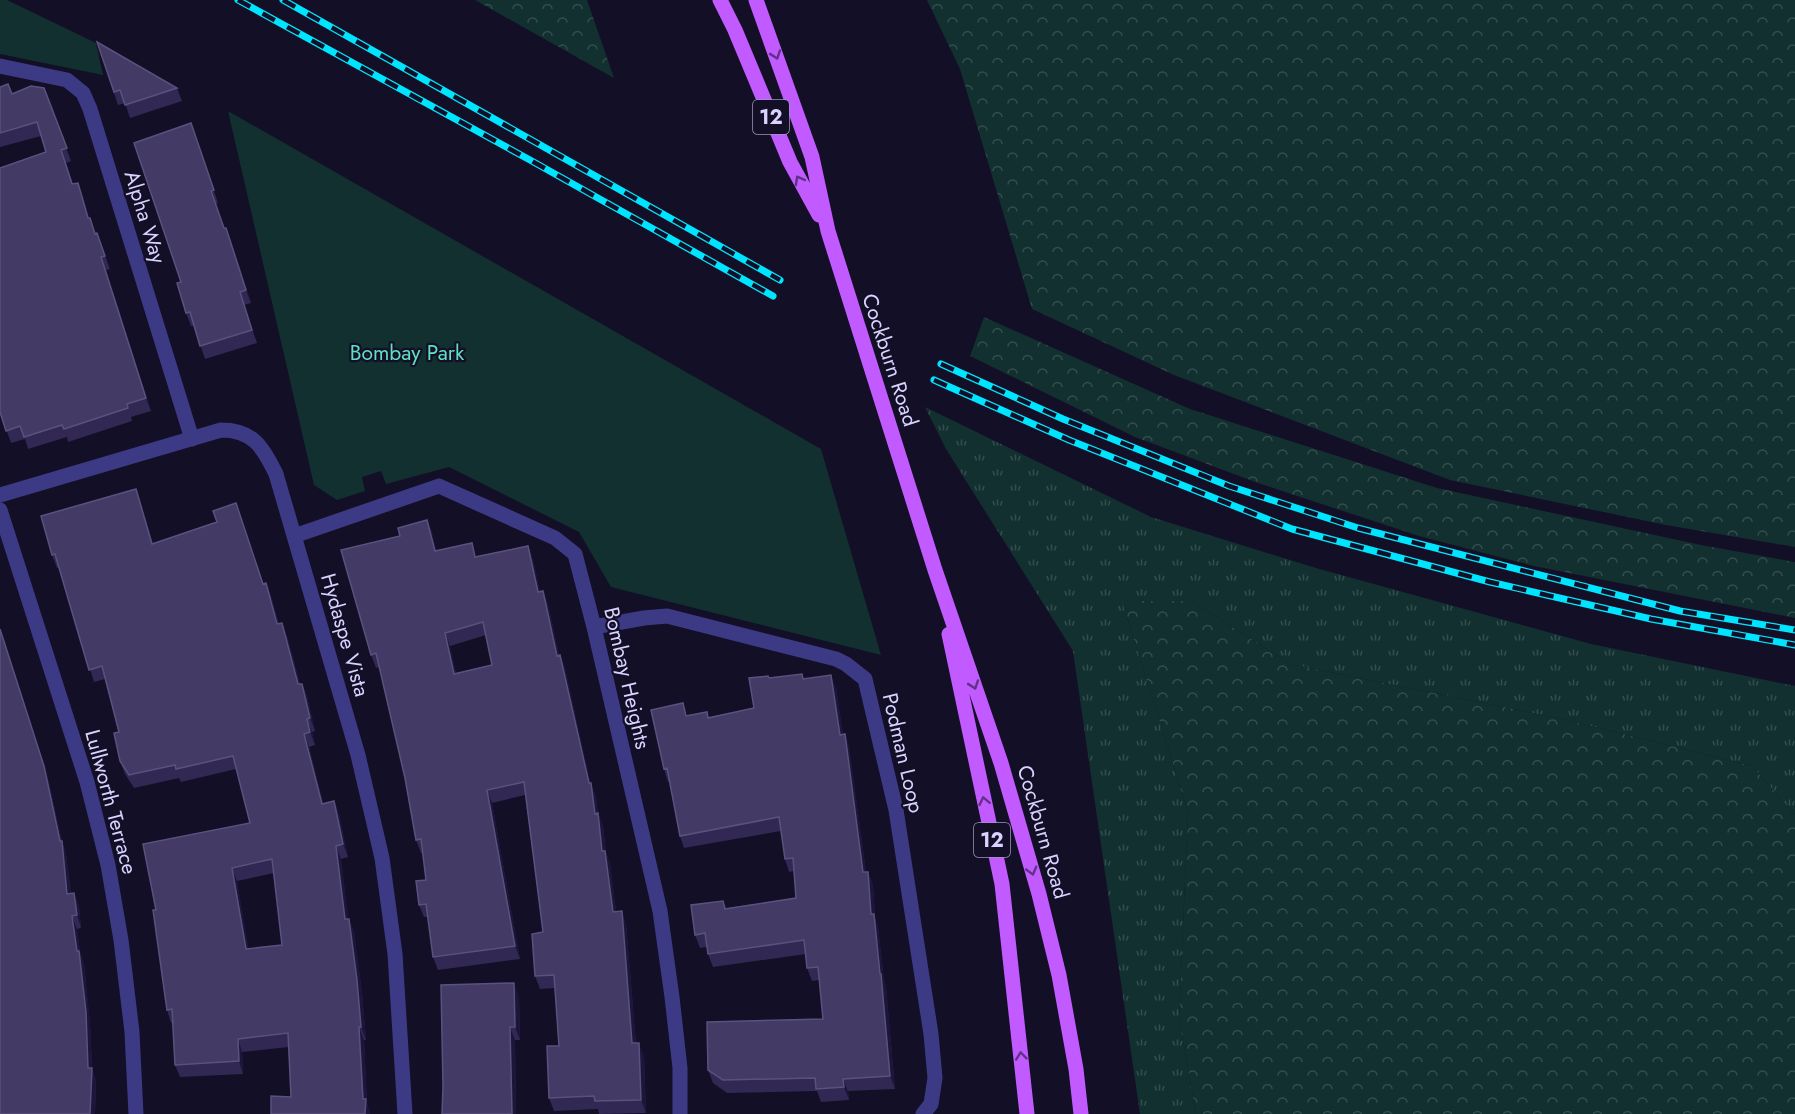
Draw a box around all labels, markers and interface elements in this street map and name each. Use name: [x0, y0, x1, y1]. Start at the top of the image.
one-way arrow: [769, 49, 781, 60]
road number: 12: [753, 100, 789, 134]
street label: Alpha Way: [117, 167, 174, 268]
one-way arrow: [795, 176, 807, 186]
street label: Cockburn Road: [854, 290, 926, 430]
park label: Bombay Park: [350, 338, 465, 368]
street label: Hydaspe Vista: [313, 570, 377, 700]
street label: Bombay Heights: [596, 604, 658, 752]
one-way arrow: [967, 679, 980, 690]
street label: Podman Loop: [875, 690, 931, 816]
street label: Lullworth Terrace: [77, 726, 145, 878]
street label: Cockburn Road: [1010, 762, 1076, 902]
one-way arrow: [978, 796, 991, 806]
road number: 12: [974, 823, 1010, 857]
one-way arrow: [1025, 865, 1037, 876]
one-way arrow: [1015, 1051, 1028, 1060]

